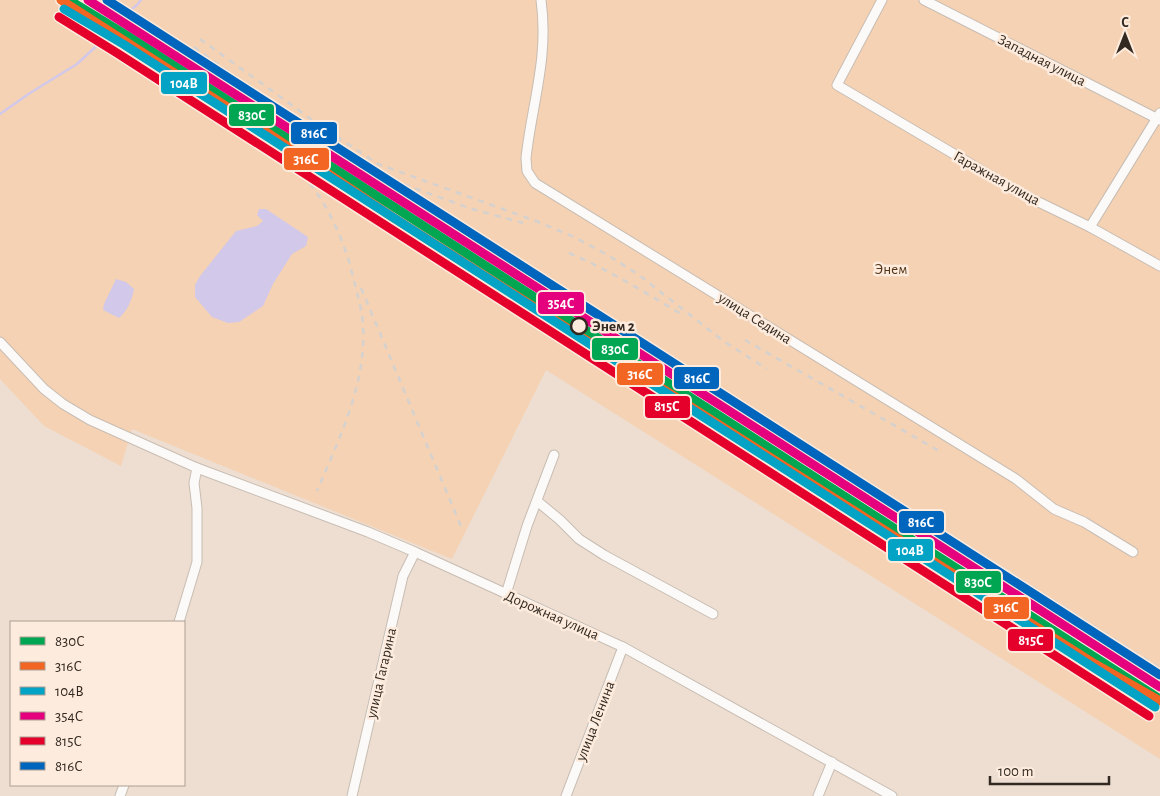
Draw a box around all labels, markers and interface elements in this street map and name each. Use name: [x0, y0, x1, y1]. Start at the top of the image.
north arrow: [1100, 10, 1150, 60]
text: С: [1121, 16, 1129, 30]
street label: Западная улица: [995, 32, 1088, 89]
line badge: 104В: [160, 71, 208, 95]
text: 104В: [170, 77, 198, 91]
line badge: 830С: [228, 103, 275, 127]
text: 830С: [238, 109, 266, 123]
line badge: 816С: [290, 121, 338, 145]
text: 816С: [301, 127, 327, 141]
line badge: 316С: [283, 147, 330, 171]
street label: Гаражная улица: [951, 149, 1043, 208]
text: 316С: [293, 153, 319, 167]
park label: Энем: [875, 262, 907, 277]
street label: улица Седина: [715, 289, 794, 347]
line badge: 354С: [537, 291, 585, 315]
text: 354С: [548, 297, 575, 311]
marker: Энем 2: [570, 317, 588, 335]
place label: Энем 2: [592, 319, 635, 334]
line badge: 830С: [591, 337, 639, 361]
text: 830С: [601, 343, 629, 357]
line badge: 316С: [616, 362, 664, 386]
line badge: 816С: [673, 366, 720, 390]
text: 316С: [627, 368, 653, 382]
text: 816С: [684, 372, 710, 386]
line badge: 815С: [644, 395, 691, 419]
text: 815С: [654, 400, 680, 414]
line badge: 816С: [898, 510, 945, 534]
text: 816С: [908, 516, 934, 530]
line badge: 104В: [887, 538, 934, 562]
text: 104В: [896, 544, 924, 558]
line badge: 830С: [955, 570, 1002, 594]
text: 830С: [964, 576, 992, 590]
street label: Дорожная улица: [503, 588, 601, 643]
line badge: 316С: [983, 596, 1030, 620]
text: 316С: [993, 601, 1019, 615]
legend: [10, 621, 185, 786]
street label: улица Гагарина: [364, 626, 399, 721]
line badge: 815С: [1007, 628, 1054, 652]
text: 830С: [55, 634, 85, 649]
text: 815С: [1018, 634, 1044, 648]
text: 316С: [55, 659, 82, 674]
street label: улица Ленина: [573, 679, 618, 764]
text: 104В: [55, 684, 84, 699]
text: 354С: [55, 709, 83, 724]
text: 815С: [55, 734, 82, 749]
scale bar: [990, 754, 1109, 786]
text: 816С: [55, 759, 83, 774]
text: 100 m: [998, 764, 1033, 779]

